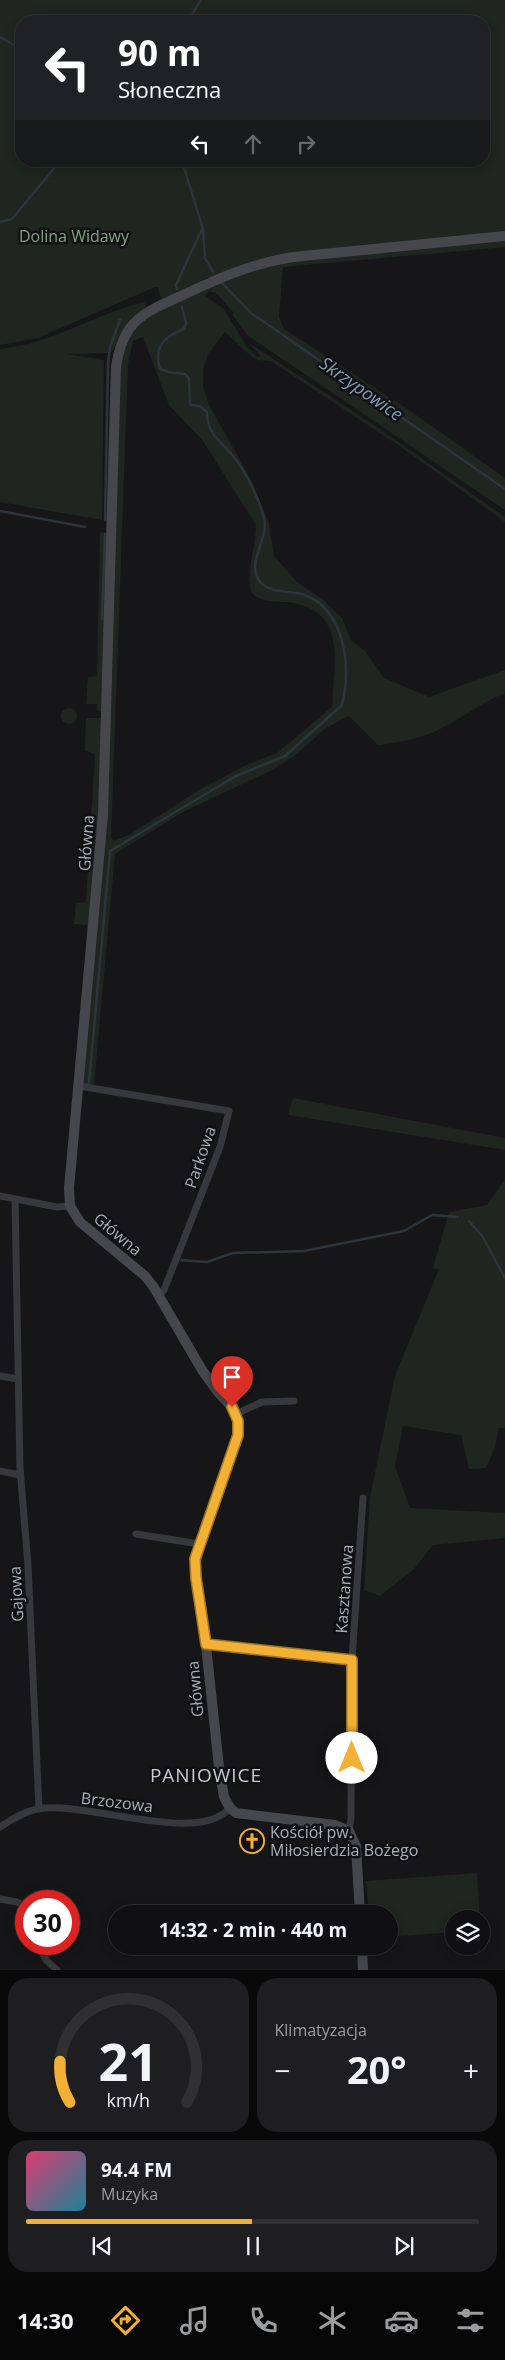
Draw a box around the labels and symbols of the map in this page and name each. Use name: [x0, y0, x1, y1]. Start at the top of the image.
park label: Dolina Widawy: [19, 225, 130, 247]
water label: Skrzypowice: [315, 351, 408, 426]
street label: Główna: [73, 814, 99, 872]
street label: Parkowa: [179, 1123, 221, 1191]
street label: Główna: [89, 1207, 147, 1261]
pin: [211, 1356, 253, 1407]
street label: Kasztanowa: [330, 1544, 358, 1634]
street label: Gajowa: [4, 1566, 28, 1622]
street label: Główna: [182, 1660, 208, 1718]
position arrow: [325, 1731, 377, 1783]
district label: PANIOWICE: [150, 1762, 262, 1788]
street label: Brzozowa: [80, 1787, 154, 1817]
place label: Kościół pw. Miłosierdzia Bożego: [270, 1821, 418, 1861]
church icon: Kościół pw. Miłosierdzia Bożego: [239, 1828, 265, 1854]
speed limit sign: 30: [15, 1890, 80, 1955]

